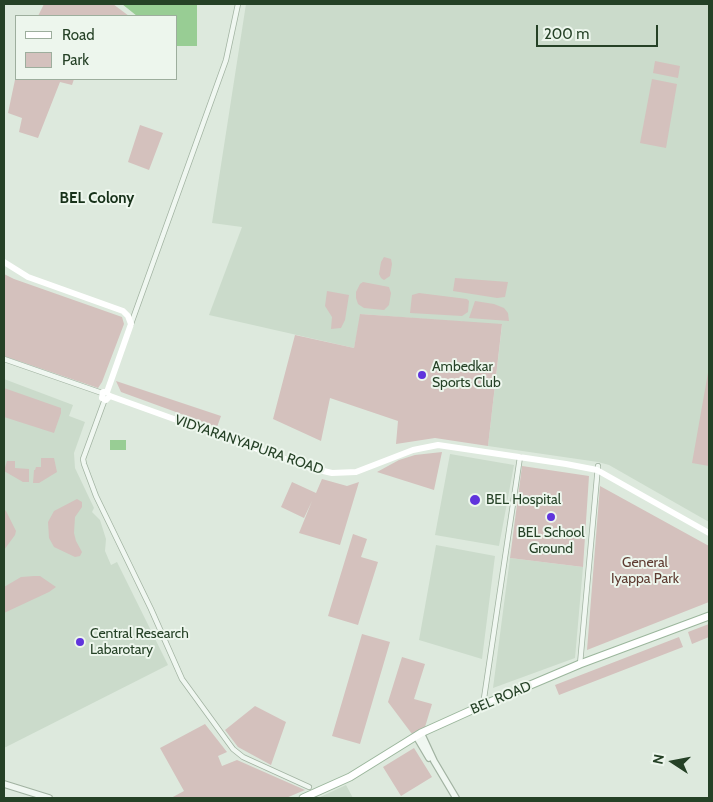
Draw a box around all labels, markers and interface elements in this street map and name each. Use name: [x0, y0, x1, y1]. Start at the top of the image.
legend: [15, 15, 178, 80]
scale bar: [538, 15, 660, 47]
text: 200 m: [544, 25, 589, 43]
text: Road: [62, 26, 95, 44]
text: Park: [62, 51, 89, 69]
district label: BEL Colony: [60, 190, 134, 208]
place label: Ambedkar Sports Club: [432, 359, 501, 392]
marker: Ambedkar Sports Club: [416, 369, 428, 381]
street label: VIDYARANYAPURA ROAD: [172, 412, 326, 478]
place label: BEL Hospital: [486, 492, 561, 508]
marker: BEL Hospital: [468, 493, 482, 507]
marker: BEL School Ground: [545, 511, 557, 523]
place label: BEL School Ground: [517, 525, 585, 558]
park label: General Iyappa Park: [611, 555, 679, 588]
place label: Central Research Labarotary: [90, 626, 189, 658]
marker: Central Research Labarotary: [74, 636, 86, 648]
street label: BEL ROAD: [468, 678, 534, 718]
north arrow: [648, 737, 698, 787]
text: N: [648, 753, 668, 766]

